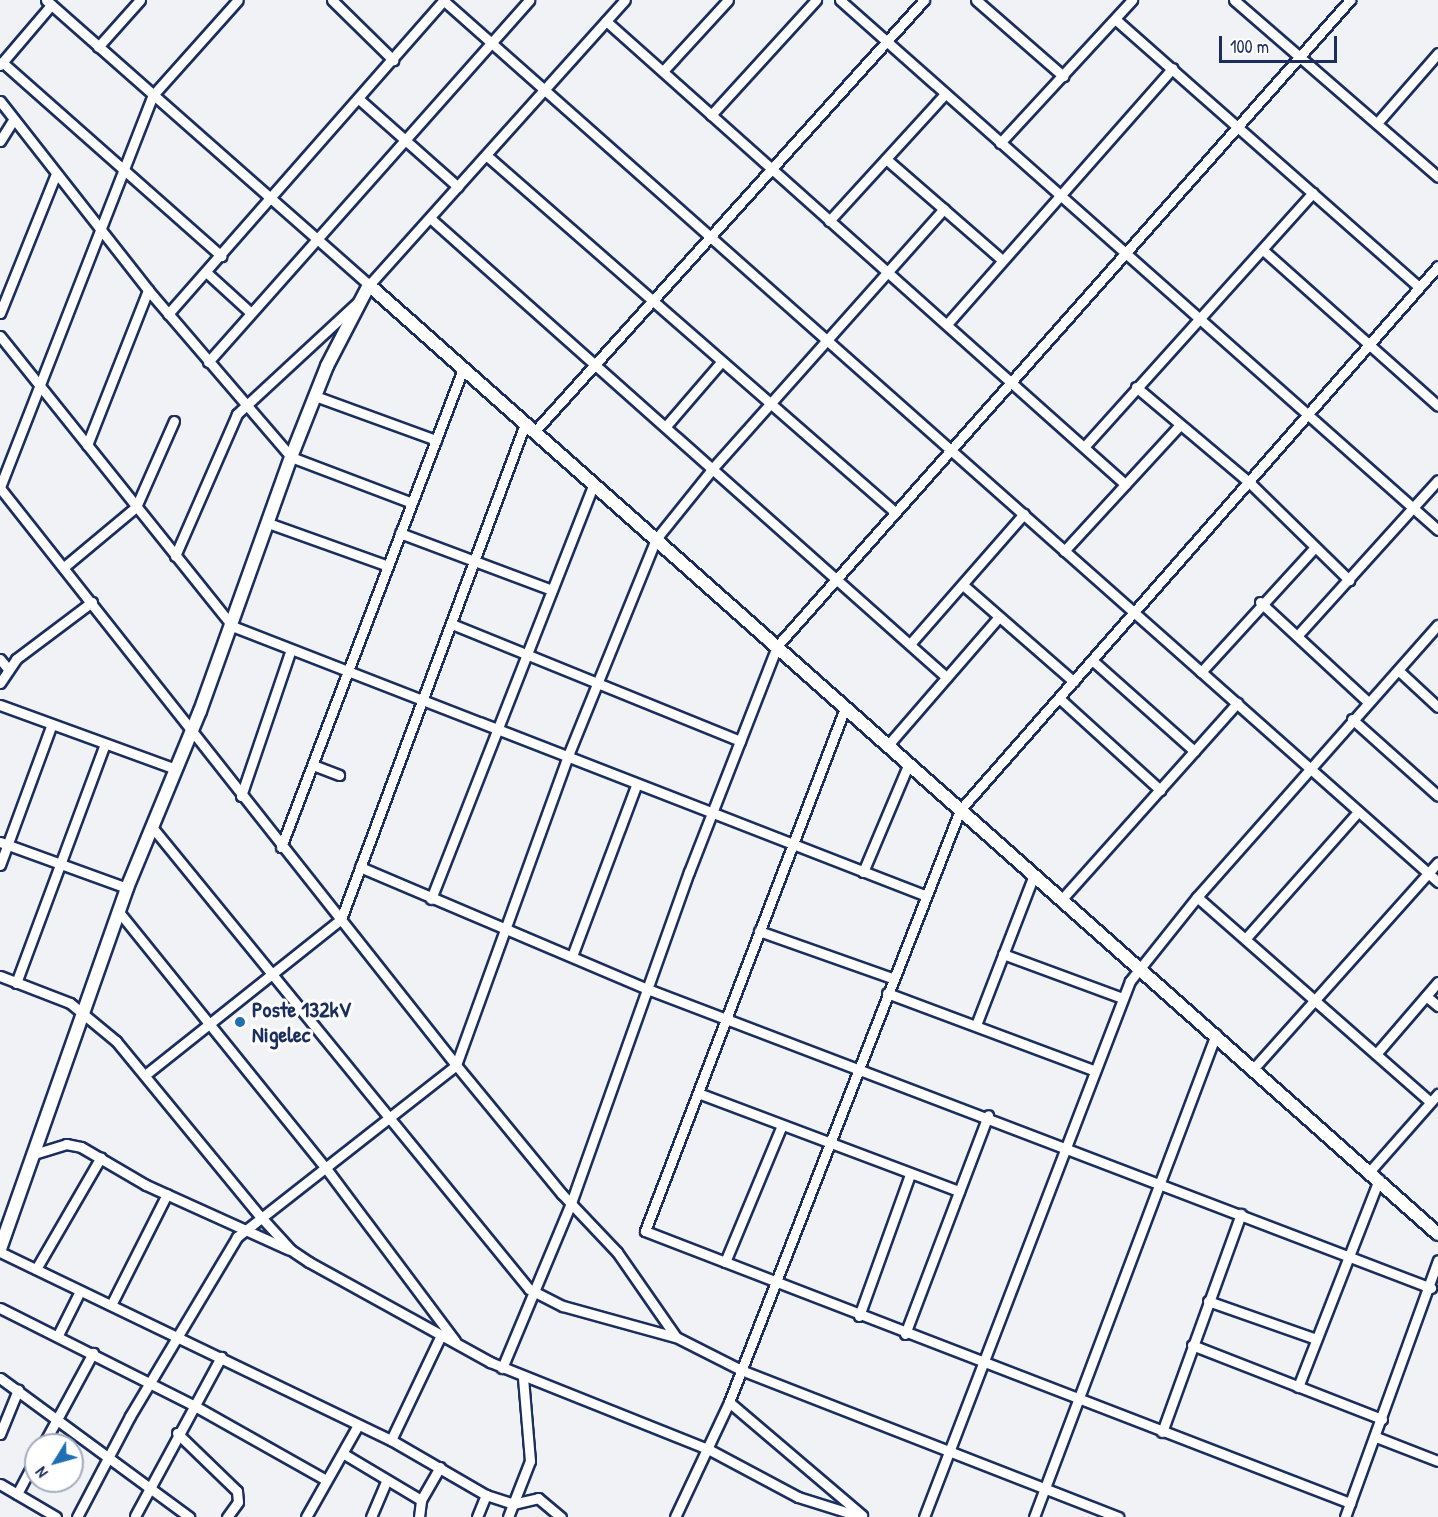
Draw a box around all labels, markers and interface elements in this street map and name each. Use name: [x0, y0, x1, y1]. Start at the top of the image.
scale bar: [1222, 24, 1340, 62]
text: 100 m: [1230, 34, 1269, 59]
place label: Poste 132kV Nigelec: [252, 996, 351, 1048]
marker: Poste 132kV Nigelec: [233, 1015, 247, 1029]
north arrow: [24, 1433, 84, 1493]
text: N: [30, 1463, 53, 1483]

